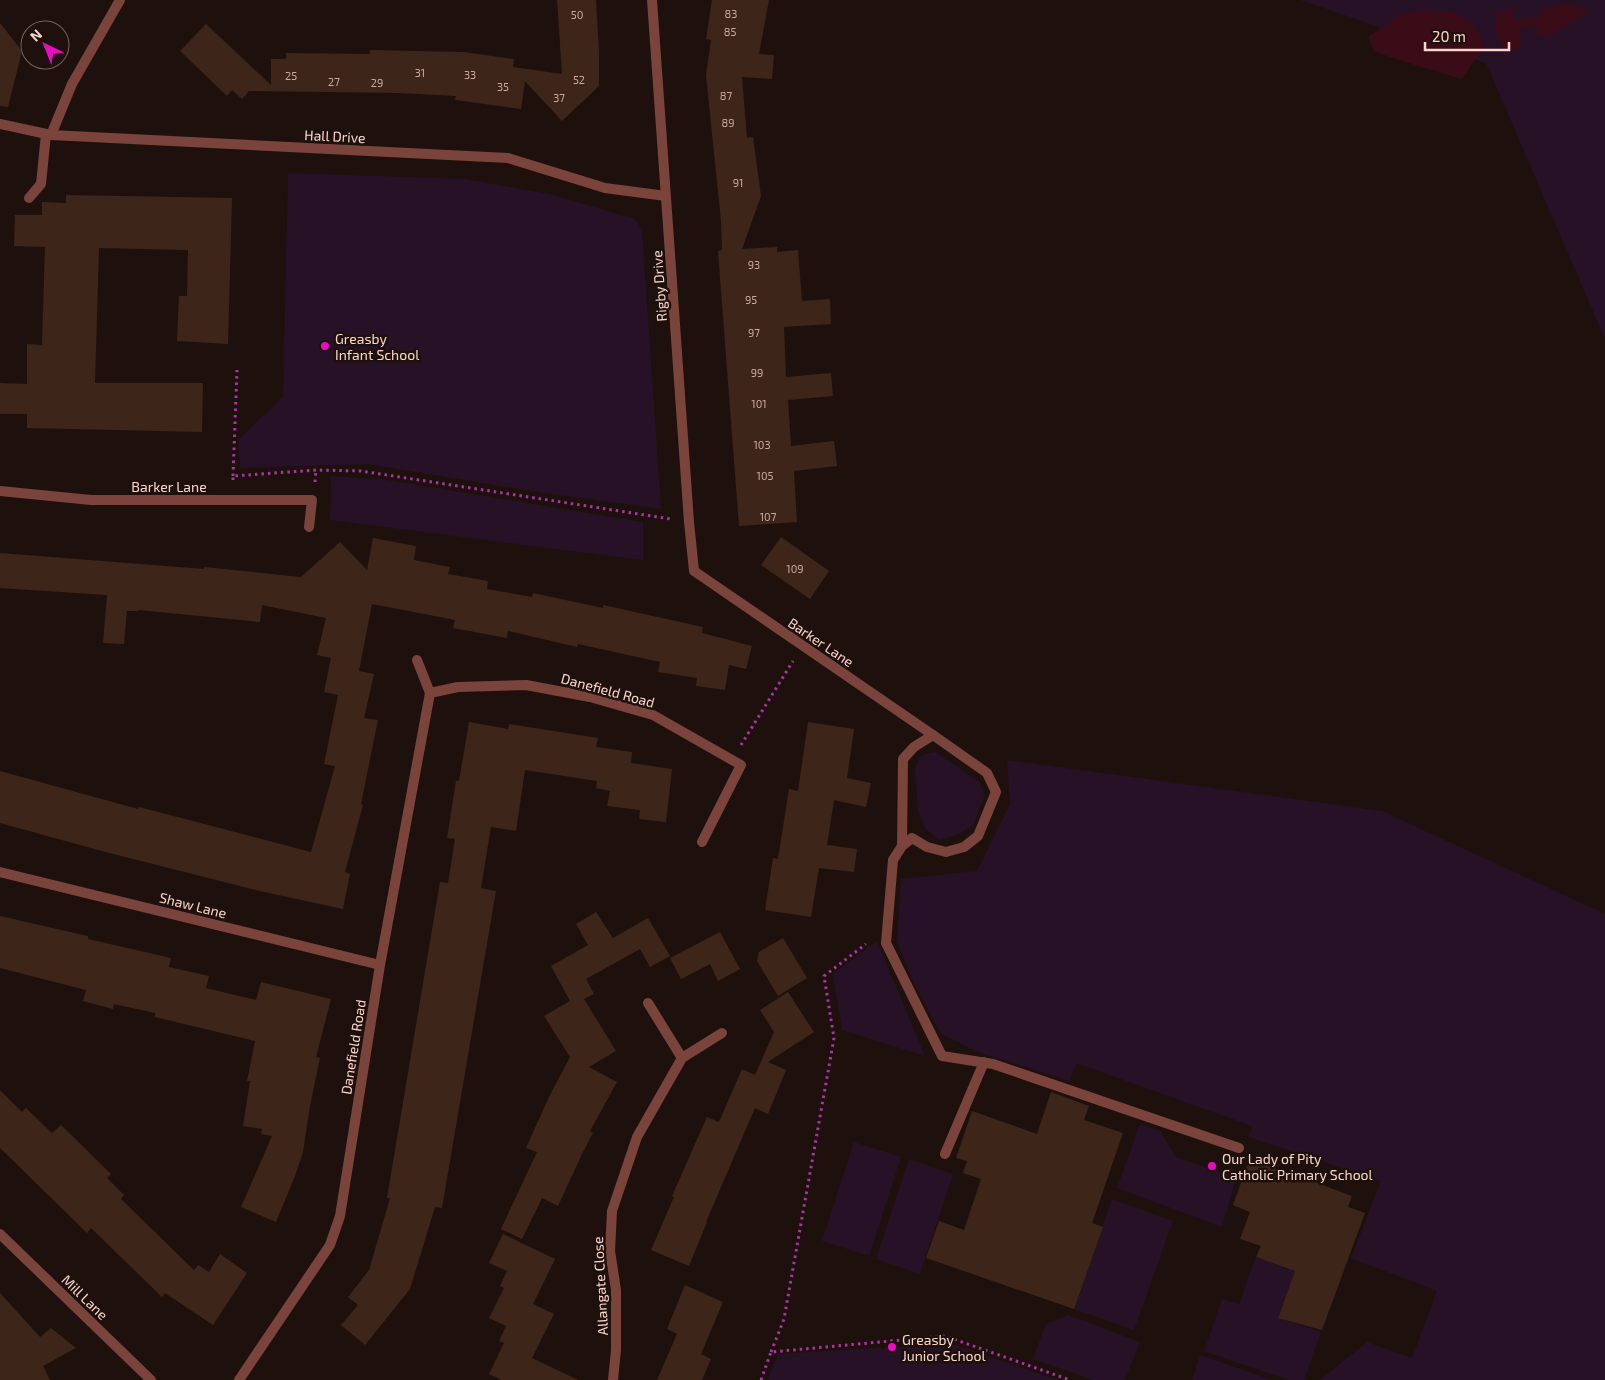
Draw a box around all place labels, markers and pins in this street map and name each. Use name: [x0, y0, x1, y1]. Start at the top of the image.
place label: Greasby Infant School: [335, 330, 420, 363]
marker: Greasby Infant School: [319, 340, 331, 352]
place label: Our Lady of Pity Catholic Primary School: [1222, 1150, 1374, 1183]
marker: Our Lady of Pity Catholic Primary School: [1206, 1160, 1218, 1172]
place label: Greasby Junior School: [902, 1331, 986, 1364]
marker: Greasby Junior School: [886, 1341, 898, 1353]

